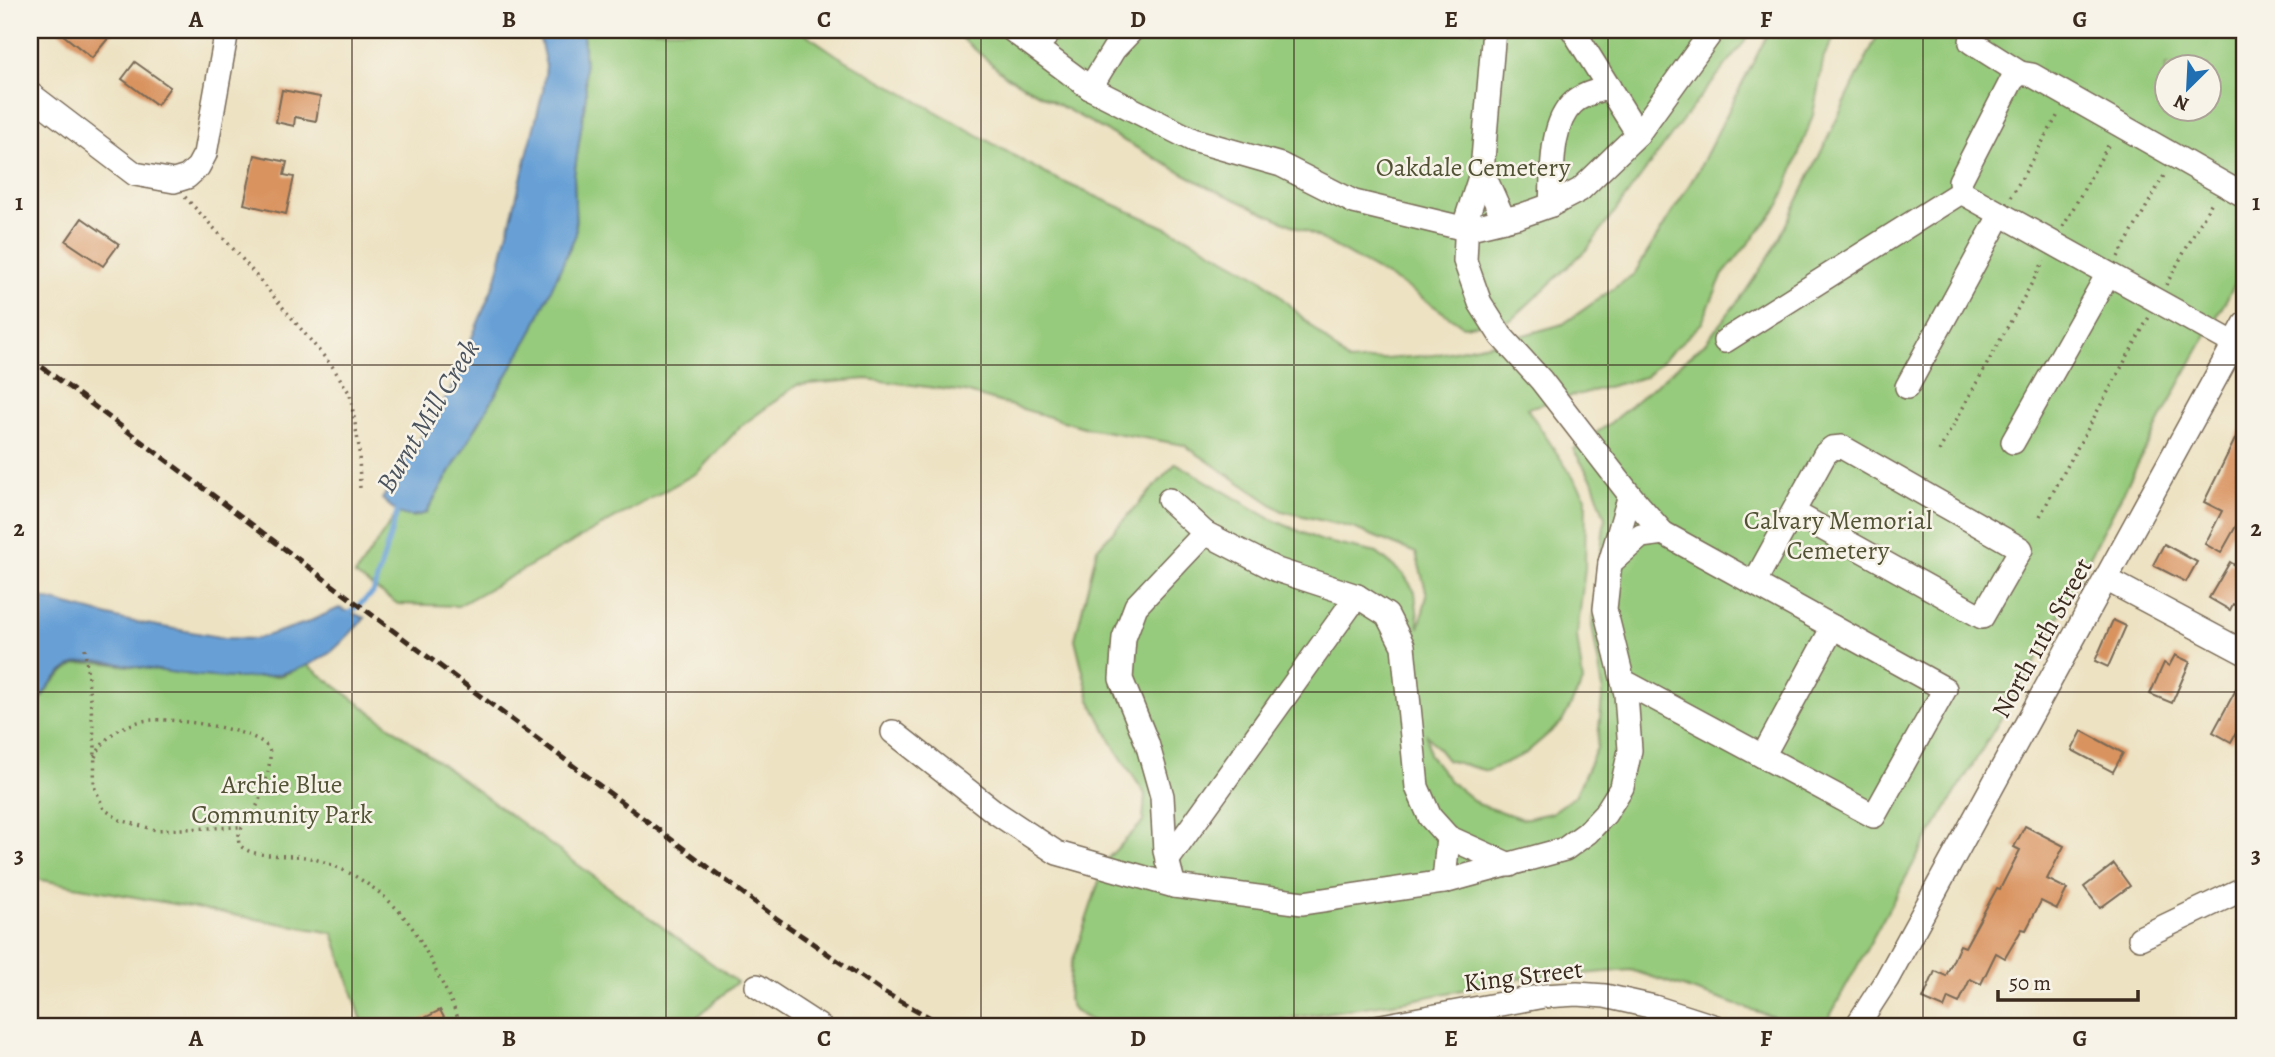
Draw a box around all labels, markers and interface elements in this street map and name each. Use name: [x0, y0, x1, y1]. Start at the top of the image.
text: A: [188, 4, 204, 35]
text: B: [502, 4, 516, 35]
text: C: [817, 4, 831, 35]
text: D: [1130, 4, 1146, 35]
text: E: [1444, 4, 1458, 35]
text: F: [1760, 4, 1773, 35]
text: G: [2072, 4, 2088, 35]
north arrow: [2152, 52, 2222, 122]
text: N: [2170, 88, 2193, 117]
park label: Oakdale Cemetery: [1376, 150, 1571, 185]
text: 1: [15, 187, 23, 218]
text: 1: [2252, 187, 2260, 218]
water label: Burnt Mill Creek: [367, 332, 489, 500]
park label: Calvary Memorial Cemetery: [1744, 503, 1932, 568]
text: 2: [13, 513, 25, 544]
text: 2: [2250, 513, 2262, 544]
street label: North 11th Street: [1984, 551, 2101, 724]
park label: Archie Blue Community Park: [191, 767, 373, 832]
text: 3: [14, 840, 24, 871]
text: 3: [2251, 840, 2261, 871]
street label: King Street: [1461, 951, 1585, 1001]
scale bar: [1998, 959, 2138, 1003]
text: 50 m: [2009, 969, 2051, 997]
text: A: [188, 1023, 204, 1054]
text: B: [502, 1023, 516, 1054]
text: C: [817, 1023, 831, 1054]
text: D: [1130, 1023, 1146, 1054]
text: E: [1444, 1023, 1458, 1054]
text: F: [1760, 1023, 1773, 1054]
text: G: [2072, 1023, 2088, 1054]

